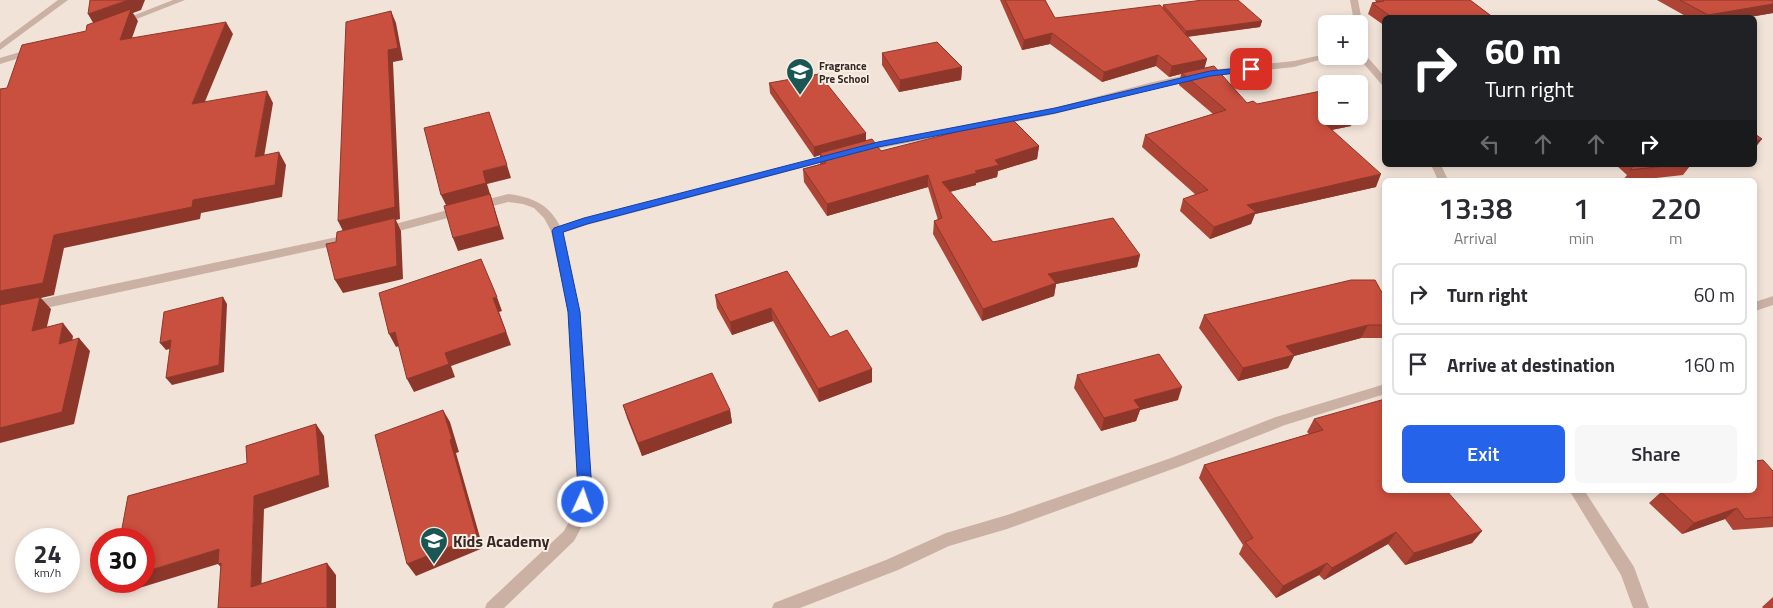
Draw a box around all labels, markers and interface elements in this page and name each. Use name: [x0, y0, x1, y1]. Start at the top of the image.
map controls: [1318, 15, 1368, 125]
button: +: [1318, 15, 1368, 65]
text: 60 m: [1485, 24, 1561, 78]
icon: right: [1402, 35, 1467, 100]
pin: [1230, 48, 1272, 90]
icon: arrive: [1237, 55, 1265, 83]
school or university icon: Fragrance Pre School: [785, 57, 815, 96]
place label: Fragrance Pre School: [819, 58, 869, 87]
text: Turn right: [1485, 72, 1574, 106]
button: −: [1318, 75, 1368, 125]
icon: left: [1476, 130, 1504, 158]
icon: ahead: [1529, 130, 1557, 158]
icon: ahead: [1582, 130, 1610, 158]
icon: right: [1635, 130, 1663, 158]
text: 13:38: [1438, 185, 1513, 231]
text: 1: [1573, 185, 1590, 231]
text: 220: [1650, 185, 1701, 231]
text: Arrival: [1454, 226, 1497, 250]
text: min: [1569, 226, 1594, 250]
text: m: [1669, 226, 1682, 250]
icon: right: [1404, 280, 1432, 308]
text: Turn right: [1447, 280, 1528, 309]
text: 60 m: [1694, 280, 1735, 309]
icon: arrive: [1404, 350, 1432, 378]
text: Arrive at destination: [1447, 350, 1615, 379]
text: 160 m: [1683, 350, 1735, 379]
button: Exit: [1402, 425, 1565, 483]
button: Share: [1575, 425, 1737, 483]
position arrow: [556, 475, 608, 527]
school or university icon: Kids Academy: [419, 526, 449, 565]
speed limit sign: 30: [90, 528, 155, 593]
place label: Kids Academy: [453, 529, 550, 553]
text: 24: [33, 535, 62, 573]
text: km/h: [34, 563, 61, 582]

